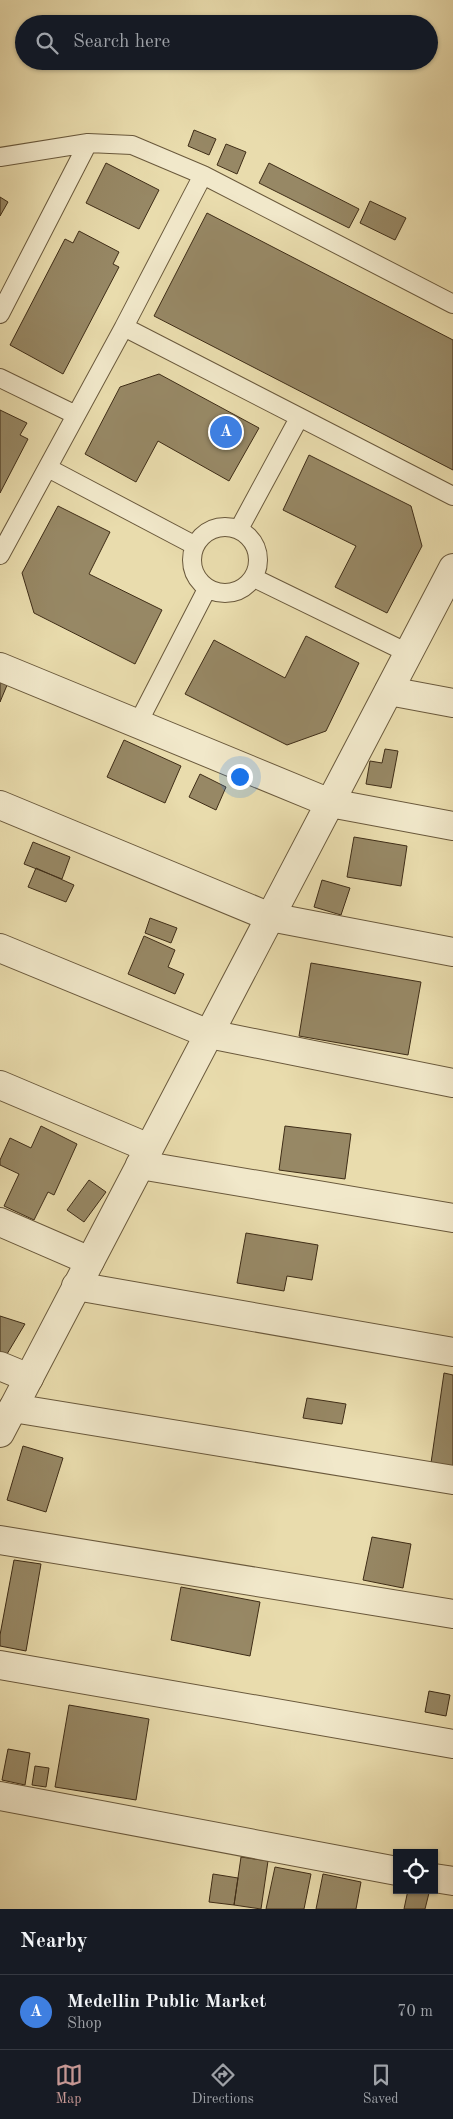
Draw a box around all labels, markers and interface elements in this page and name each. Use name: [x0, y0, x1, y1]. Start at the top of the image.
search box: [15, 15, 438, 70]
icon: search: [33, 29, 61, 57]
text: Search here: [73, 33, 170, 52]
pin: A: [210, 413, 242, 451]
your location: [227, 764, 253, 790]
map controls: [393, 1849, 438, 1894]
button: locate: [393, 1849, 438, 1894]
text: Nearby: [20, 1931, 88, 1952]
text: Medellin Public Market: [67, 1993, 266, 2012]
text: A: [30, 2004, 42, 2020]
text: 70 m: [397, 2004, 433, 2020]
text: Shop: [67, 2016, 102, 2032]
tab: Map: [55, 2061, 83, 2108]
tab: Directions: [192, 2061, 254, 2108]
tab: Saved: [363, 2061, 398, 2108]

